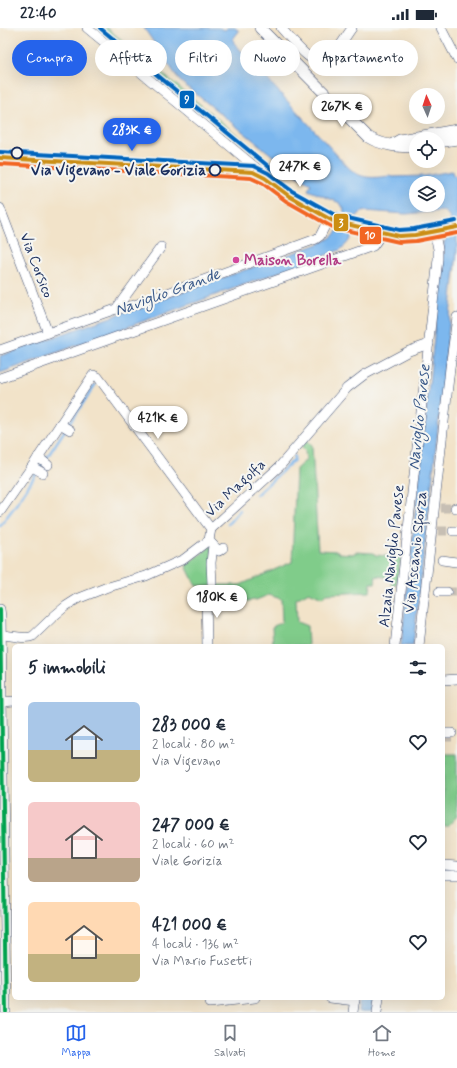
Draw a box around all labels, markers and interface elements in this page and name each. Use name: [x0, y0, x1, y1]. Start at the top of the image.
text: 22:40: [20, 4, 57, 24]
chip: Compra: [12, 40, 87, 76]
chip: Affitta: [95, 40, 167, 76]
chip: Filtri: [175, 40, 232, 76]
chip: Nuovo: [240, 40, 300, 76]
chip: Appartamento: [308, 40, 418, 76]
north arrow: [409, 88, 445, 124]
map controls: [409, 88, 445, 212]
line badge: 9: [179, 90, 195, 109]
text: 9: [184, 93, 190, 107]
pin: 267K €: [309, 94, 375, 128]
text: 267K €: [321, 98, 363, 115]
pin: 283K €: [99, 118, 165, 152]
text: 283K €: [112, 122, 152, 139]
button: locate: [409, 132, 445, 168]
unlabelled marker: [10, 146, 24, 160]
pin: 247K €: [267, 154, 333, 188]
text: 247K €: [279, 158, 321, 175]
place label: Via Vigevano - Viale Gorizia: [31, 161, 206, 183]
marker: Via Vigevano - Viale Gorizia: [208, 163, 222, 177]
button: layers: [409, 176, 445, 212]
line badge: 3: [333, 213, 349, 232]
text: 3: [339, 217, 344, 231]
line badge: 10: [359, 226, 382, 245]
text: 10: [364, 229, 376, 243]
street label: Via Corsico: [14, 230, 58, 301]
place label: Maison Borella: [244, 251, 342, 271]
marker: Maison Borella: [231, 255, 241, 265]
water label: Naviglio Grande: [112, 263, 224, 323]
water label: Naviglio Pavese: [404, 362, 438, 471]
pin: 421K €: [125, 406, 191, 440]
text: 421K €: [138, 410, 178, 427]
street label: Via Magolfa: [201, 455, 271, 523]
street label: Alzaia Naviglio Pavese: [375, 484, 410, 629]
street label: Via Ascanio Sforza: [400, 490, 434, 614]
pin: 180K €: [184, 585, 250, 619]
text: 180K €: [196, 589, 238, 606]
text: 5 immobili: [28, 657, 106, 679]
icon: filters: [407, 657, 429, 679]
text: 283 000 €: [152, 714, 226, 736]
icon: home: [60, 718, 108, 766]
icon: heart: [407, 731, 429, 753]
text: 2 locali · 80 m²: [152, 736, 235, 753]
text: Via Vigevano: [152, 753, 220, 770]
text: 247 000 €: [152, 814, 230, 836]
icon: home: [60, 818, 108, 866]
icon: heart: [407, 831, 429, 853]
text: 2 locali · 60 m²: [152, 836, 234, 853]
text: Viale Gorizia: [152, 853, 222, 870]
text: 421 000 €: [152, 914, 227, 936]
icon: home: [60, 918, 108, 966]
icon: heart: [407, 931, 429, 953]
text: 4 locali · 136 m²: [152, 936, 239, 953]
text: Via Mario Fusetti: [152, 953, 252, 970]
tab: Mappa: [62, 1022, 91, 1060]
tab: Salvati: [214, 1022, 245, 1060]
tab: Home: [368, 1022, 395, 1060]

